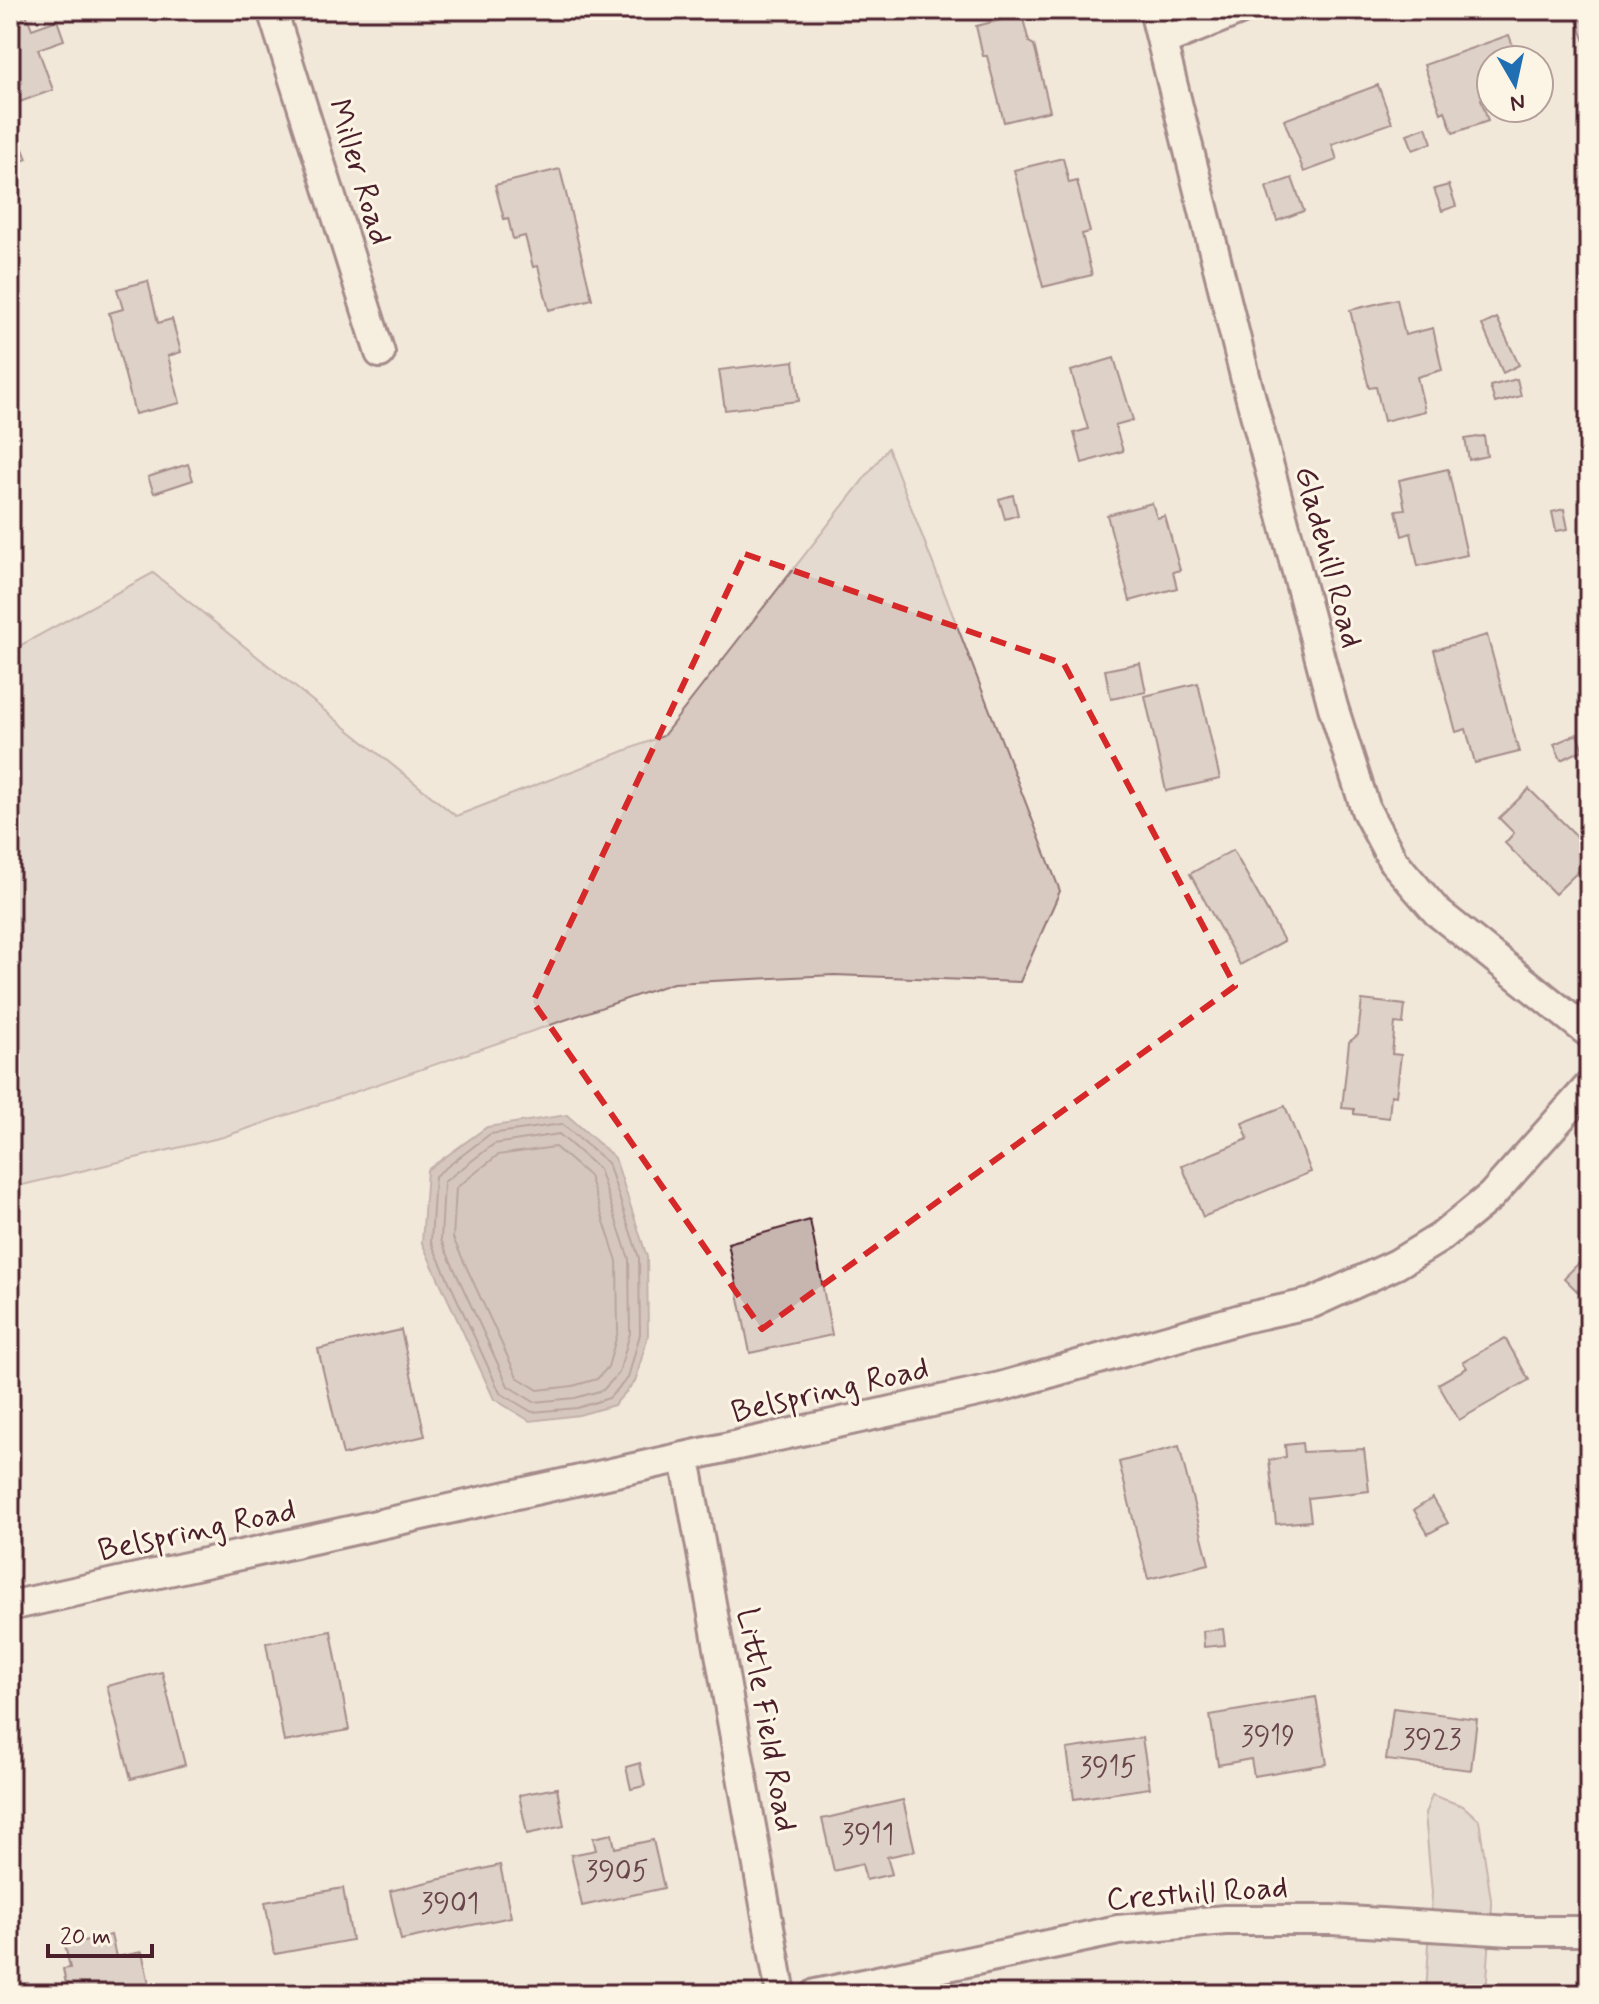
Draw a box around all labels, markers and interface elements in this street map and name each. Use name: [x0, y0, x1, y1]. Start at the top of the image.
north arrow: [1475, 44, 1555, 124]
text: N: [1508, 87, 1527, 117]
street label: Miller Road: [317, 94, 401, 250]
street label: Gladehill Road: [1284, 461, 1372, 653]
street label: Belspring Road: [727, 1348, 933, 1434]
street label: Belspring Road: [94, 1490, 300, 1572]
street label: Little Field Road: [726, 1605, 806, 1835]
house number: 3919: [1241, 1719, 1295, 1756]
house number: 3923: [1403, 1722, 1462, 1759]
house number: 3915: [1079, 1750, 1137, 1787]
house number: 3911: [842, 1817, 894, 1854]
house number: 3905: [586, 1854, 648, 1891]
street label: Cresthill Road: [1105, 1867, 1289, 1921]
house number: 3901: [421, 1886, 479, 1923]
scale bar: [48, 1908, 152, 1958]
text: 20 m: [60, 1922, 111, 1953]

